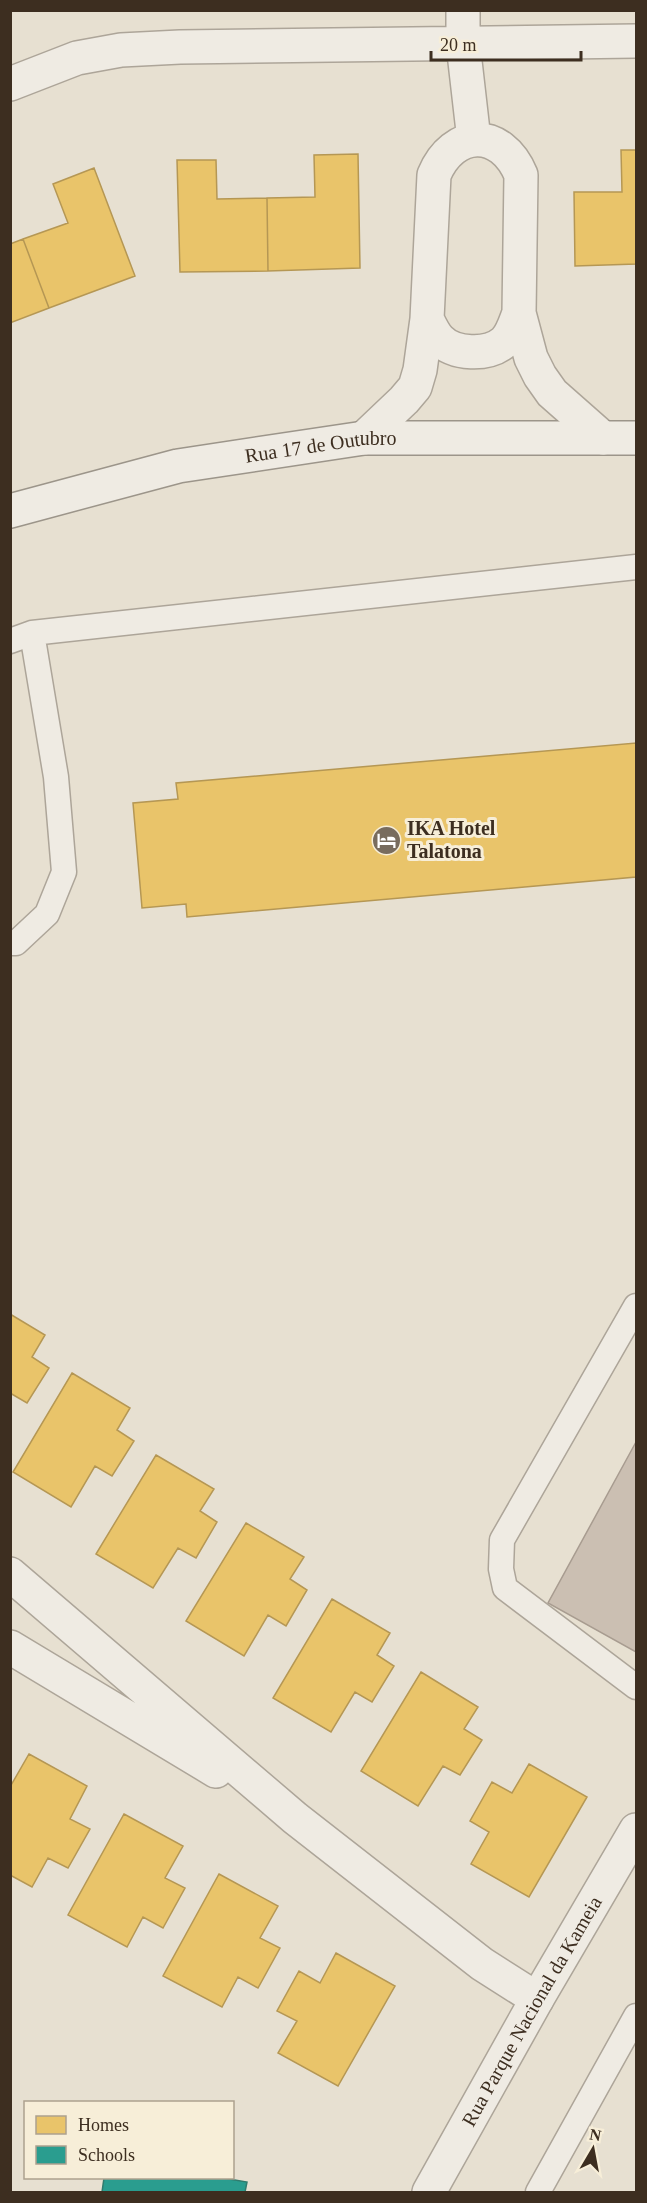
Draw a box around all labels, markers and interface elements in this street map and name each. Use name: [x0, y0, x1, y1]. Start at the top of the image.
scale bar: [431, 24, 581, 62]
text: 20 m: [440, 35, 477, 55]
street label: Rua 17 de Outubro: [243, 427, 396, 467]
place label: IKA Hotel Talatona: [407, 817, 496, 862]
hotel icon: IKA Hotel Talatona: [370, 824, 402, 856]
street label: Rua Parque Nacional da Kameia: [457, 1892, 606, 2130]
legend: [24, 2101, 234, 2179]
text: Homes: [78, 2115, 129, 2135]
north arrow: [563, 2119, 623, 2179]
text: N: [588, 2125, 603, 2144]
text: Schools: [78, 2145, 135, 2165]

